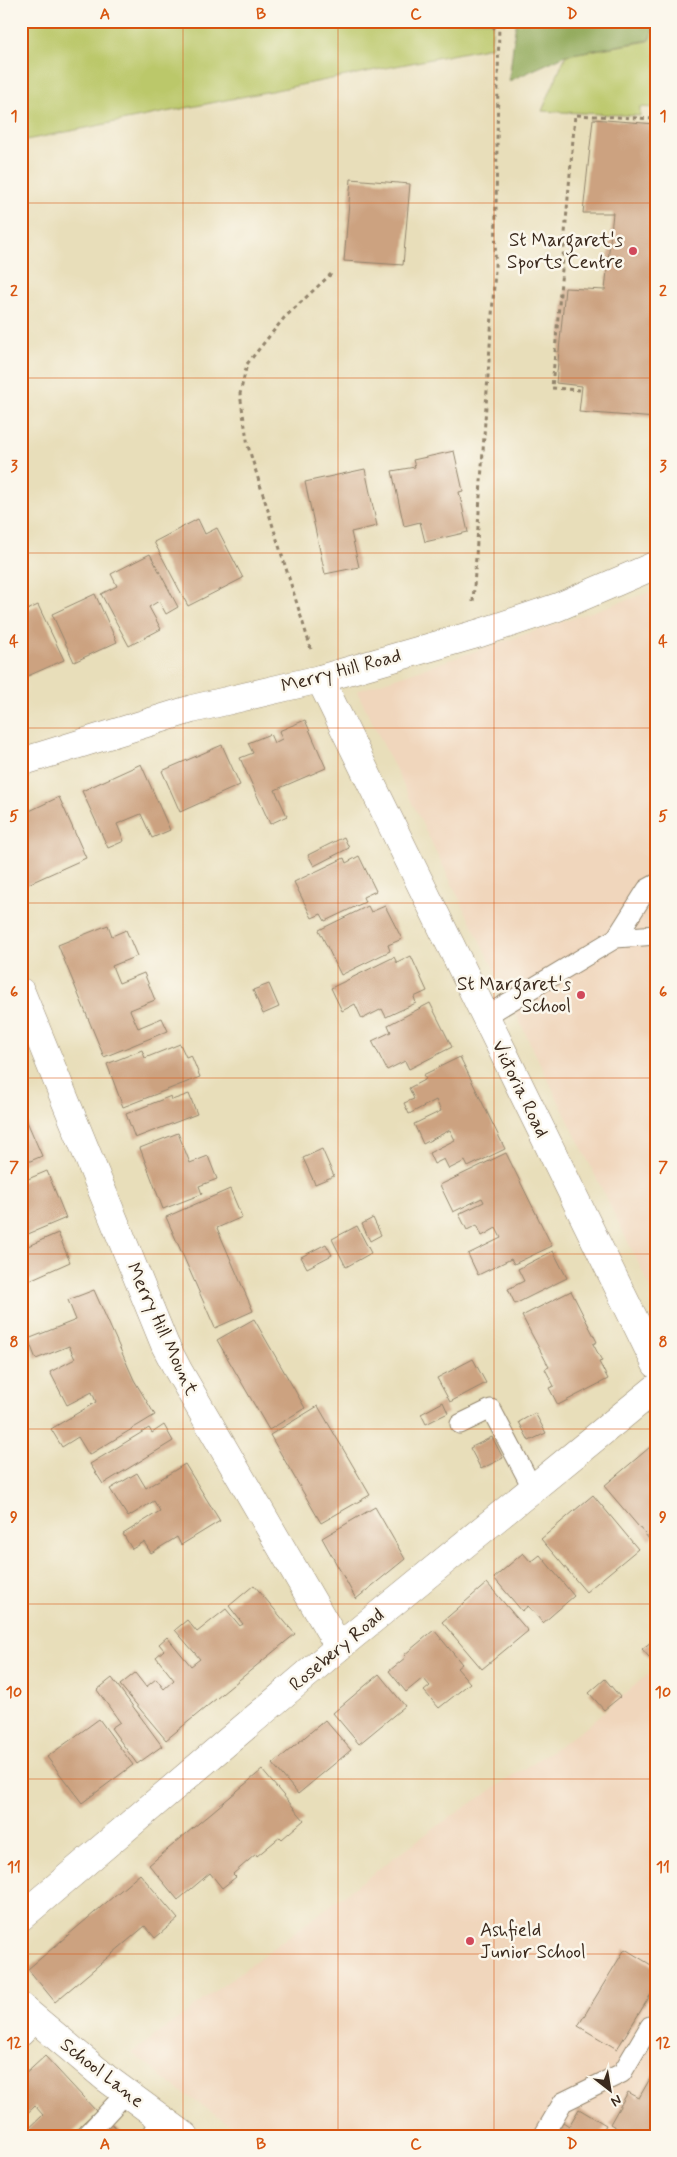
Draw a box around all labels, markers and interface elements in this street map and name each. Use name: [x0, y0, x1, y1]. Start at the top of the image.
text: A: [100, 4, 110, 25]
text: B: [256, 4, 266, 25]
text: C: [410, 4, 422, 25]
text: D: [566, 4, 578, 25]
text: 1: [10, 106, 18, 127]
text: 1: [659, 106, 667, 127]
place label: St Margaret's Sports Centre: [507, 228, 624, 275]
marker: St Margaret's Sports Centre: [627, 245, 639, 257]
text: 2: [10, 281, 18, 302]
text: 2: [659, 281, 667, 302]
text: 3: [10, 456, 18, 477]
text: 3: [659, 456, 667, 477]
text: 4: [9, 631, 19, 652]
text: 4: [658, 631, 668, 652]
street label: Merry Hill Road: [278, 643, 404, 700]
text: 5: [9, 806, 19, 827]
text: 5: [658, 806, 668, 827]
place label: St Margaret's School: [457, 972, 572, 1019]
text: 6: [10, 982, 18, 1003]
text: 6: [659, 982, 667, 1003]
marker: St Margaret's School: [575, 989, 587, 1001]
street label: Victoria Road: [486, 1036, 554, 1142]
text: 7: [9, 1157, 19, 1178]
text: 7: [658, 1157, 668, 1178]
street label: Merry Hill Mount: [119, 1259, 204, 1400]
text: 8: [9, 1332, 19, 1353]
text: 8: [658, 1332, 668, 1353]
text: 9: [10, 1507, 18, 1528]
text: 9: [659, 1507, 667, 1528]
street label: Rosebery Road: [284, 1603, 390, 1697]
text: 10: [6, 1682, 22, 1703]
text: 10: [655, 1682, 671, 1703]
text: 11: [7, 1857, 21, 1878]
text: 11: [656, 1857, 670, 1878]
place label: Ashfield Junior School: [480, 1918, 586, 1965]
marker: Ashfield Junior School: [464, 1935, 476, 1947]
street label: School Lane: [55, 2032, 149, 2114]
text: 12: [6, 2033, 22, 2054]
text: 12: [655, 2033, 671, 2054]
north arrow: [584, 2064, 634, 2114]
text: N: [608, 2090, 625, 2110]
text: A: [100, 2134, 110, 2155]
text: B: [256, 2134, 266, 2155]
text: C: [410, 2134, 422, 2155]
text: D: [566, 2134, 578, 2155]

